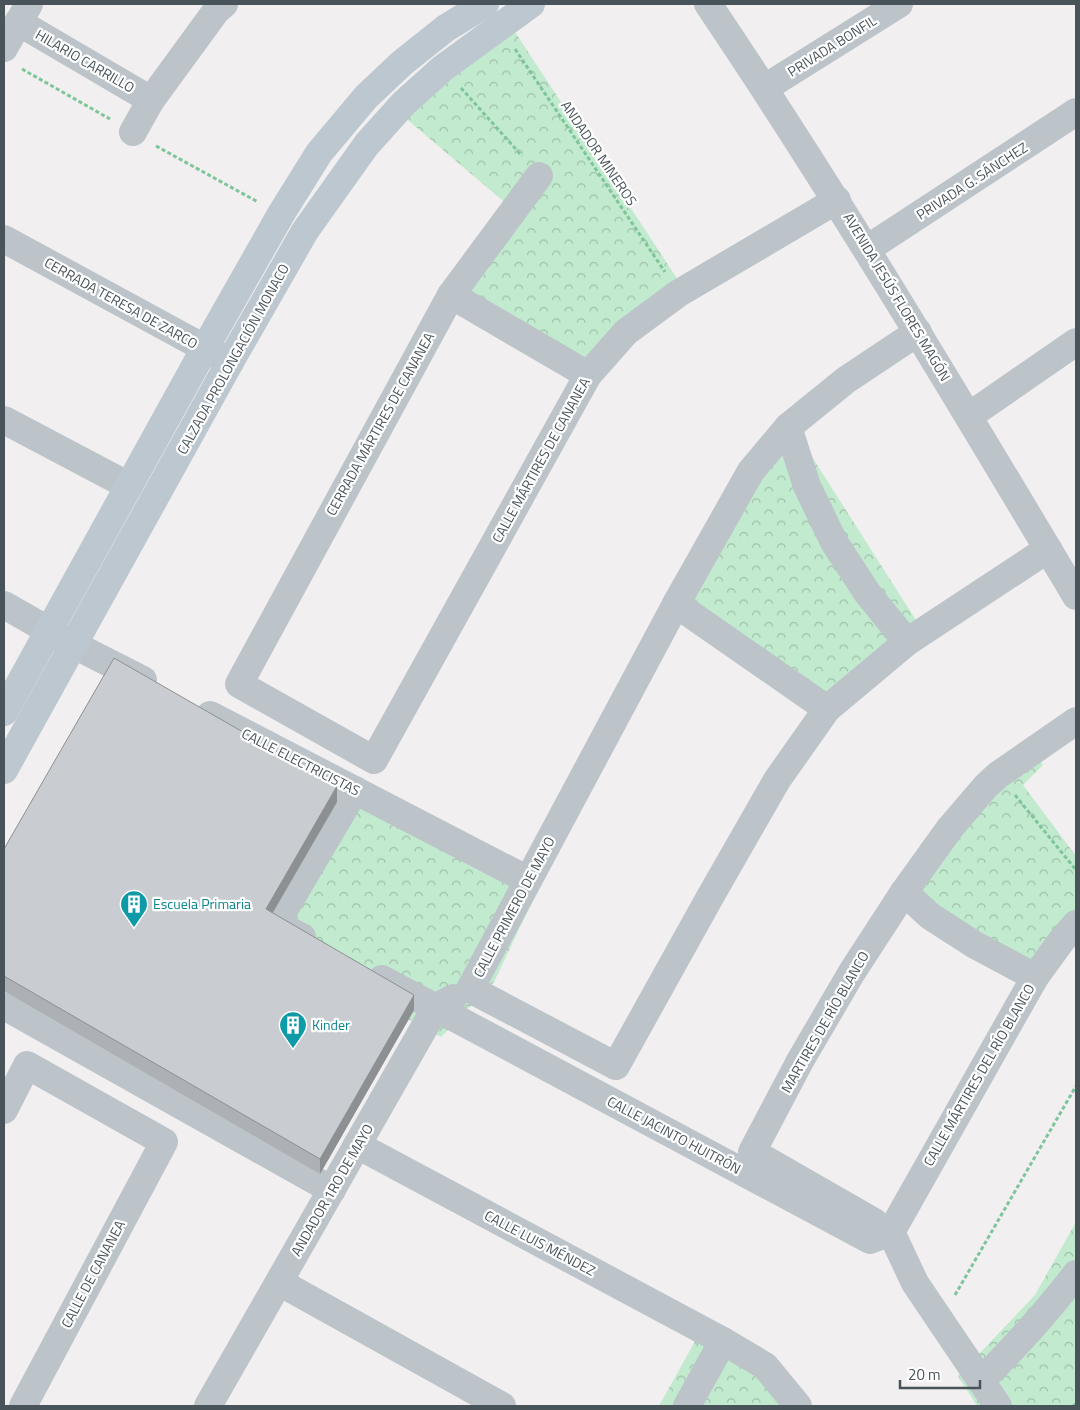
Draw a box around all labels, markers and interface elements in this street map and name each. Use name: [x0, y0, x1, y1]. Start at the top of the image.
street label: PRIVADA BONFIL: [783, 10, 881, 81]
street label: HILARIO CARRILLO: [32, 24, 139, 98]
street label: ANDADOR MINEROS: [556, 96, 642, 210]
street label: PRIVADA G. SÁNCHEZ: [912, 137, 1032, 225]
street label: AVENIDA JESÚS FLORES MAGÓN: [839, 208, 956, 385]
street label: CERRADA TERESA DE ZARCO: [41, 252, 202, 354]
street label: CALZADA PROLONGACIÓN MONACO: [171, 260, 294, 458]
street label: CERRADA MÁRTIRES DE CANANEA: [320, 328, 439, 519]
street label: CALLE MÁRTIRES DE CANANEA: [486, 373, 595, 546]
street label: CALLE ELECTRICISTAS: [238, 723, 364, 801]
street label: CALLE PRIMERO DE MAYO: [468, 833, 560, 981]
building icon: Escuela Primaria: [119, 889, 149, 928]
place label: Escuela Primaria: [153, 893, 251, 914]
street label: MARTIRES DE RÍO BLANCO: [775, 947, 874, 1096]
street label: CALLE MÁRTIRES DEL RÍO BLANCO: [918, 980, 1040, 1170]
building icon: Kinder: [278, 1010, 308, 1049]
place label: Kinder: [312, 1014, 350, 1035]
street label: CALLE JACINTO HUITRÓN: [604, 1090, 745, 1179]
street label: ANDADOR 1RO DE MAYO: [285, 1120, 378, 1260]
street label: CALLE LUIS MÉNDEZ: [481, 1204, 600, 1281]
street label: CALLE DE CANANEA: [55, 1216, 130, 1331]
scale bar: [900, 1358, 980, 1390]
text: 20 m: [908, 1363, 941, 1386]

